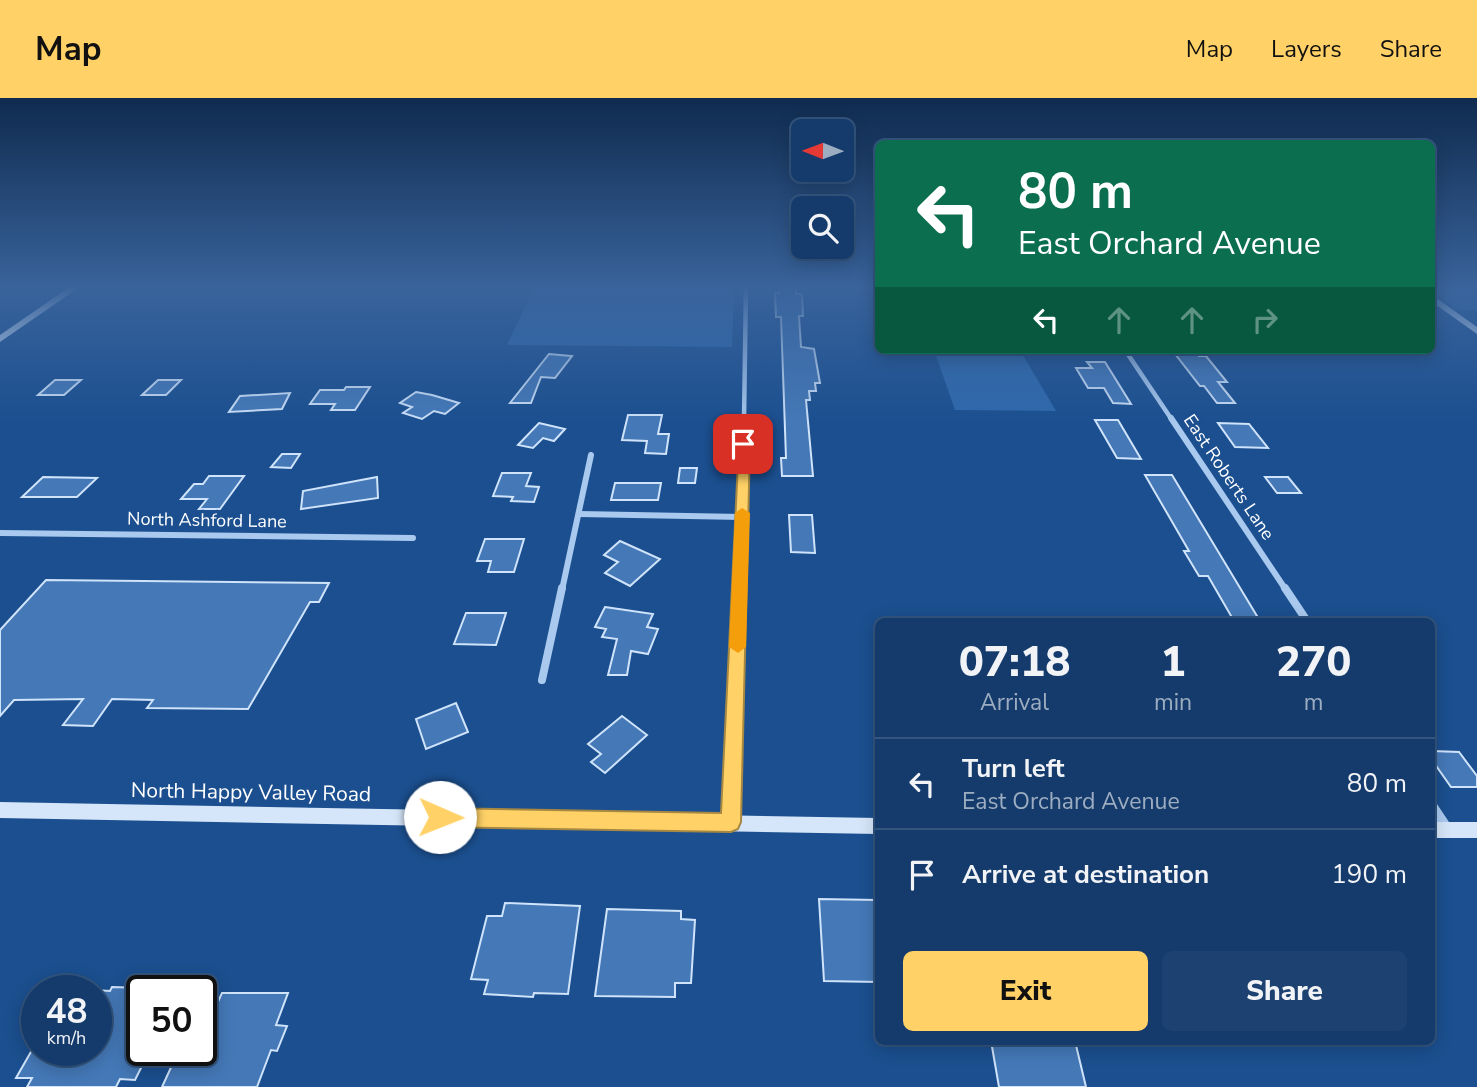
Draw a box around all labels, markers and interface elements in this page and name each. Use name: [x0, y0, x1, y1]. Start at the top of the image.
text: Map: [35, 27, 102, 72]
text: Map: [1186, 33, 1233, 65]
text: Layers: [1271, 33, 1342, 65]
text: Share: [1380, 33, 1442, 65]
north arrow: [791, 119, 854, 182]
map controls: [791, 119, 854, 259]
text: 80 m: [1018, 158, 1133, 225]
icon: left: [903, 168, 994, 259]
button: search: [791, 196, 854, 259]
text: East Orchard Avenue: [1018, 222, 1321, 265]
icon: left: [1027, 301, 1065, 339]
icon: ahead: [1100, 301, 1138, 339]
icon: ahead: [1173, 301, 1211, 339]
icon: right: [1246, 301, 1284, 339]
street label: East Roberts Lane: [1178, 409, 1280, 545]
pin: [713, 414, 773, 474]
icon: arrive: [724, 425, 762, 463]
street label: North Ashford Lane: [127, 507, 287, 533]
text: 07:18: [959, 634, 1070, 691]
text: 1: [1160, 634, 1186, 691]
text: 270: [1276, 634, 1351, 691]
text: Arrival: [980, 687, 1049, 718]
text: min: [1154, 687, 1192, 718]
text: m: [1304, 687, 1323, 718]
text: Turn left: [962, 751, 1065, 786]
icon: left: [903, 765, 941, 803]
text: 80 m: [1347, 766, 1407, 801]
street label: North Happy Valley Road: [131, 776, 371, 808]
position arrow: [403, 780, 477, 854]
text: East Orchard Avenue: [962, 786, 1180, 817]
icon: arrive: [903, 856, 941, 894]
text: Arrive at destination: [962, 857, 1209, 892]
text: 190 m: [1331, 857, 1407, 892]
button: Exit: [903, 951, 1148, 1031]
button: Share: [1162, 951, 1407, 1031]
speed limit sign: 50: [126, 975, 217, 1066]
text: 48: [45, 988, 88, 1035]
text: km/h: [47, 1026, 86, 1050]

